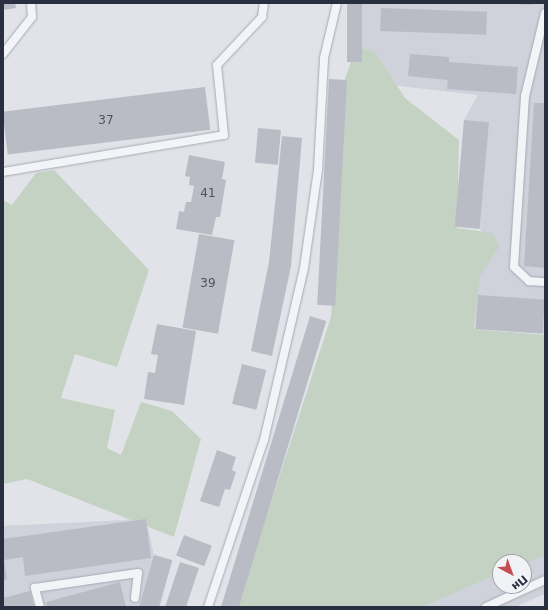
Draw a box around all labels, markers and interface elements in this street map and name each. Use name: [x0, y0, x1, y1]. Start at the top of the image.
house number: 37: [98, 114, 114, 128]
house number: 41: [200, 187, 216, 201]
house number: 39: [200, 277, 216, 291]
north arrow: [492, 554, 532, 594]
text: Пн: [509, 572, 530, 593]

